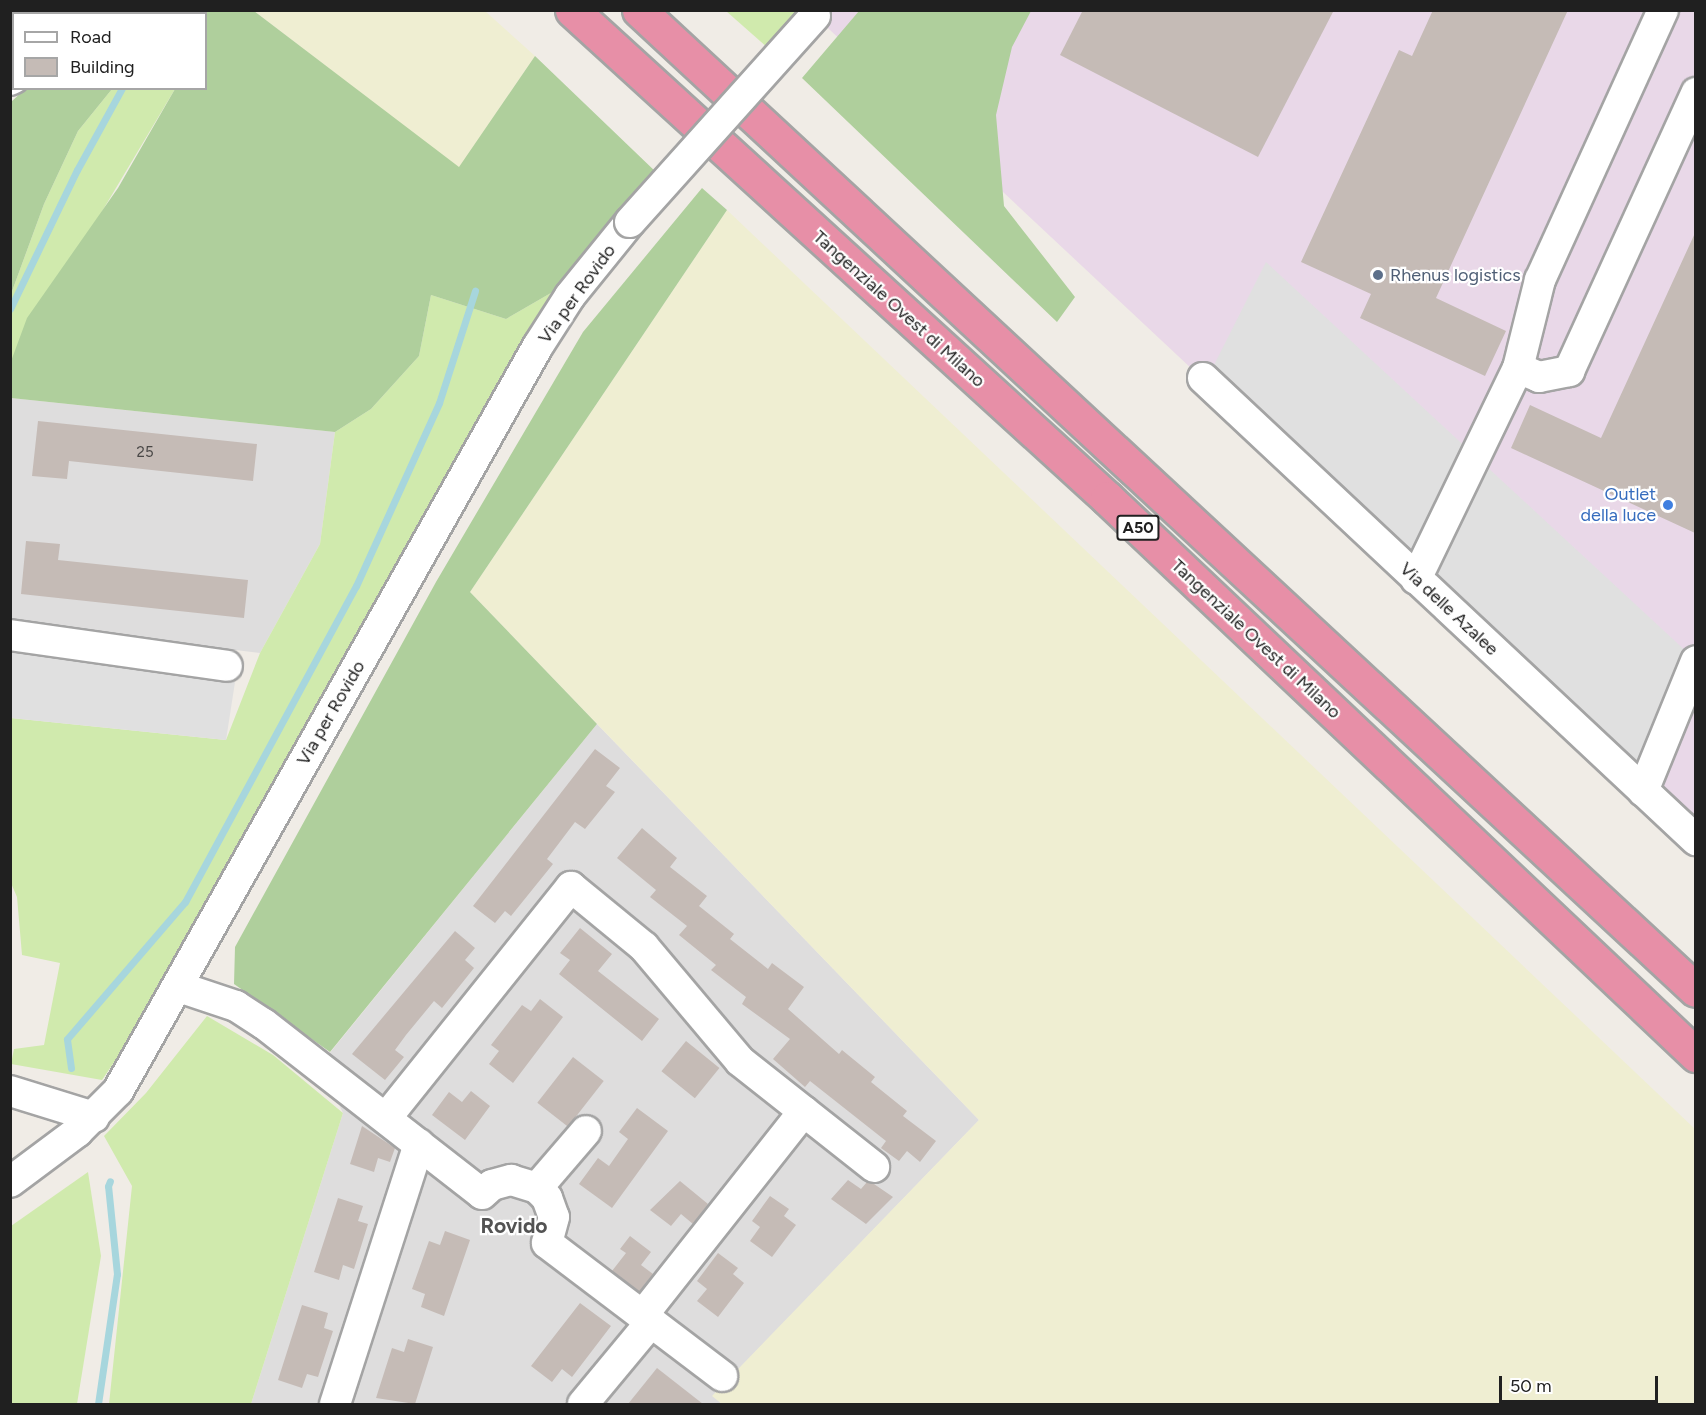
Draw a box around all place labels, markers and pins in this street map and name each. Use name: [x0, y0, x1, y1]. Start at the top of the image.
place label: Rhenus logistics: [1390, 264, 1521, 286]
marker: Rhenus logistics: [1371, 268, 1385, 282]
place label: Outlet della luce: [1581, 484, 1656, 526]
marker: Outlet della luce: [1661, 498, 1675, 512]

